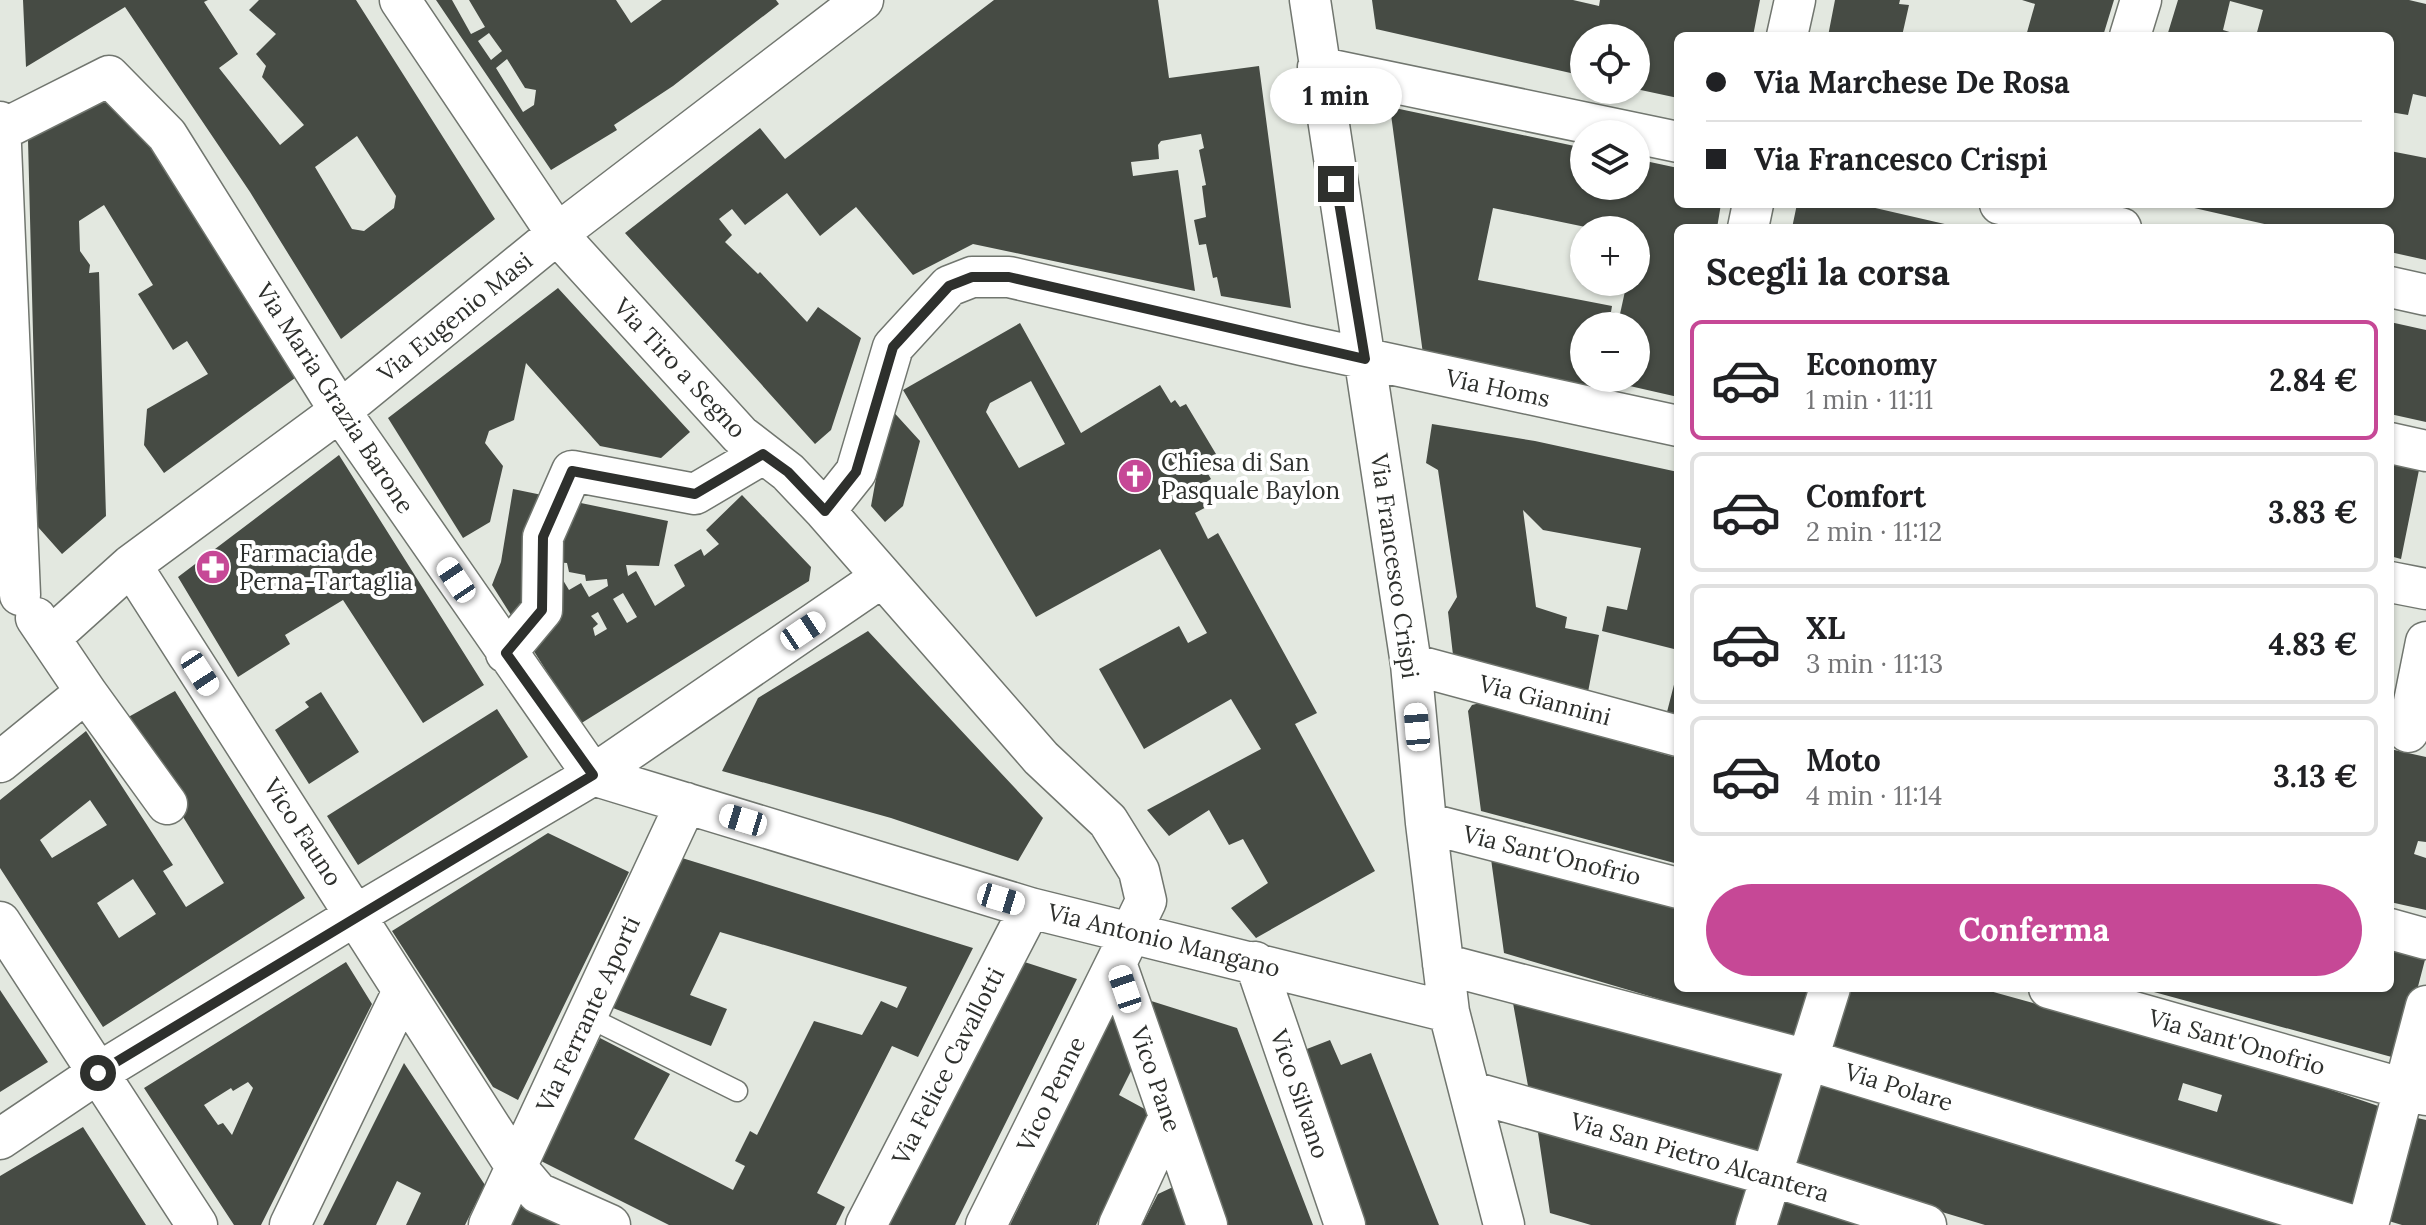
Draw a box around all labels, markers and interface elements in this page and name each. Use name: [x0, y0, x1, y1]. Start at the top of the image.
map controls: [1570, 24, 1650, 392]
button: locate: [1570, 24, 1650, 104]
text: Via Marchese De Rosa: [1754, 63, 2070, 101]
callout: 1 min: [1270, 68, 1402, 124]
text: 1 min: [1303, 79, 1369, 112]
button: layers: [1570, 120, 1650, 200]
text: Via Francesco Crispi: [1754, 140, 2048, 178]
route end: [1318, 166, 1354, 202]
button: +: [1570, 216, 1650, 296]
street label: Via Eugenio Masi: [371, 245, 539, 389]
text: Scegli la corsa: [1706, 249, 1950, 295]
street label: Via Maria Grazia Barone: [248, 276, 421, 519]
street label: Via Tiro a Segno: [606, 291, 753, 445]
button: −: [1570, 312, 1650, 392]
icon: car: [1710, 344, 1782, 416]
text: Economy: [1806, 345, 1937, 383]
text: 2.84 €: [2269, 361, 2358, 399]
street label: Via Homs: [1442, 362, 1553, 414]
text: 1 min · 11:11: [1806, 383, 1933, 416]
place label: Chiesa di San Pasquale Baylon: [1161, 447, 1340, 506]
street label: Via Francesco Crispi: [1364, 451, 1426, 680]
church icon: Chiesa di San Pasquale Baylon: [1116, 457, 1154, 495]
icon: car: [1710, 476, 1782, 548]
text: Comfort: [1806, 477, 1926, 515]
text: 3.83 €: [2268, 493, 2358, 531]
text: 2 min · 11:12: [1806, 515, 1942, 548]
place label: Farmacia de Perna-Tartaglia: [239, 538, 413, 597]
pharmacy icon: Farmacia de Perna-Tartaglia: [194, 548, 232, 586]
car: [433, 553, 479, 607]
car: [776, 608, 830, 654]
icon: car: [1710, 608, 1782, 680]
text: XL: [1806, 609, 1845, 647]
text: 4.83 €: [2268, 625, 2358, 663]
car: [177, 646, 223, 700]
text: 3 min · 11:13: [1806, 647, 1943, 680]
street label: Via Giannini: [1475, 667, 1614, 732]
car: [1403, 702, 1431, 752]
icon: car: [1710, 740, 1782, 812]
text: Moto: [1806, 741, 1881, 779]
text: 3.13 €: [2273, 757, 2358, 795]
street label: Vico Fauno: [256, 771, 349, 892]
text: 4 min · 11:14: [1806, 779, 1942, 812]
car: [717, 802, 769, 838]
street label: Via Sant'Onofrio: [1459, 818, 1644, 892]
car: [975, 881, 1027, 917]
button: Conferma: [1706, 884, 2362, 976]
street label: Via Antonio Mangano: [1044, 896, 1283, 984]
street label: Via Ferrante Aporti: [529, 911, 647, 1118]
street label: Via Felice Cavallotti: [884, 962, 1011, 1171]
car: [1106, 962, 1144, 1016]
street label: Via Sant'Onofrio: [2144, 1002, 2329, 1082]
street label: Vico Pane: [1123, 1021, 1188, 1136]
street label: Vico Silvano: [1263, 1024, 1337, 1163]
street label: Vico Penne: [1009, 1031, 1092, 1158]
route start: [80, 1055, 116, 1091]
street label: Via Polare: [1840, 1056, 1957, 1118]
street label: Via San Pietro Alcantera: [1566, 1105, 1833, 1209]

